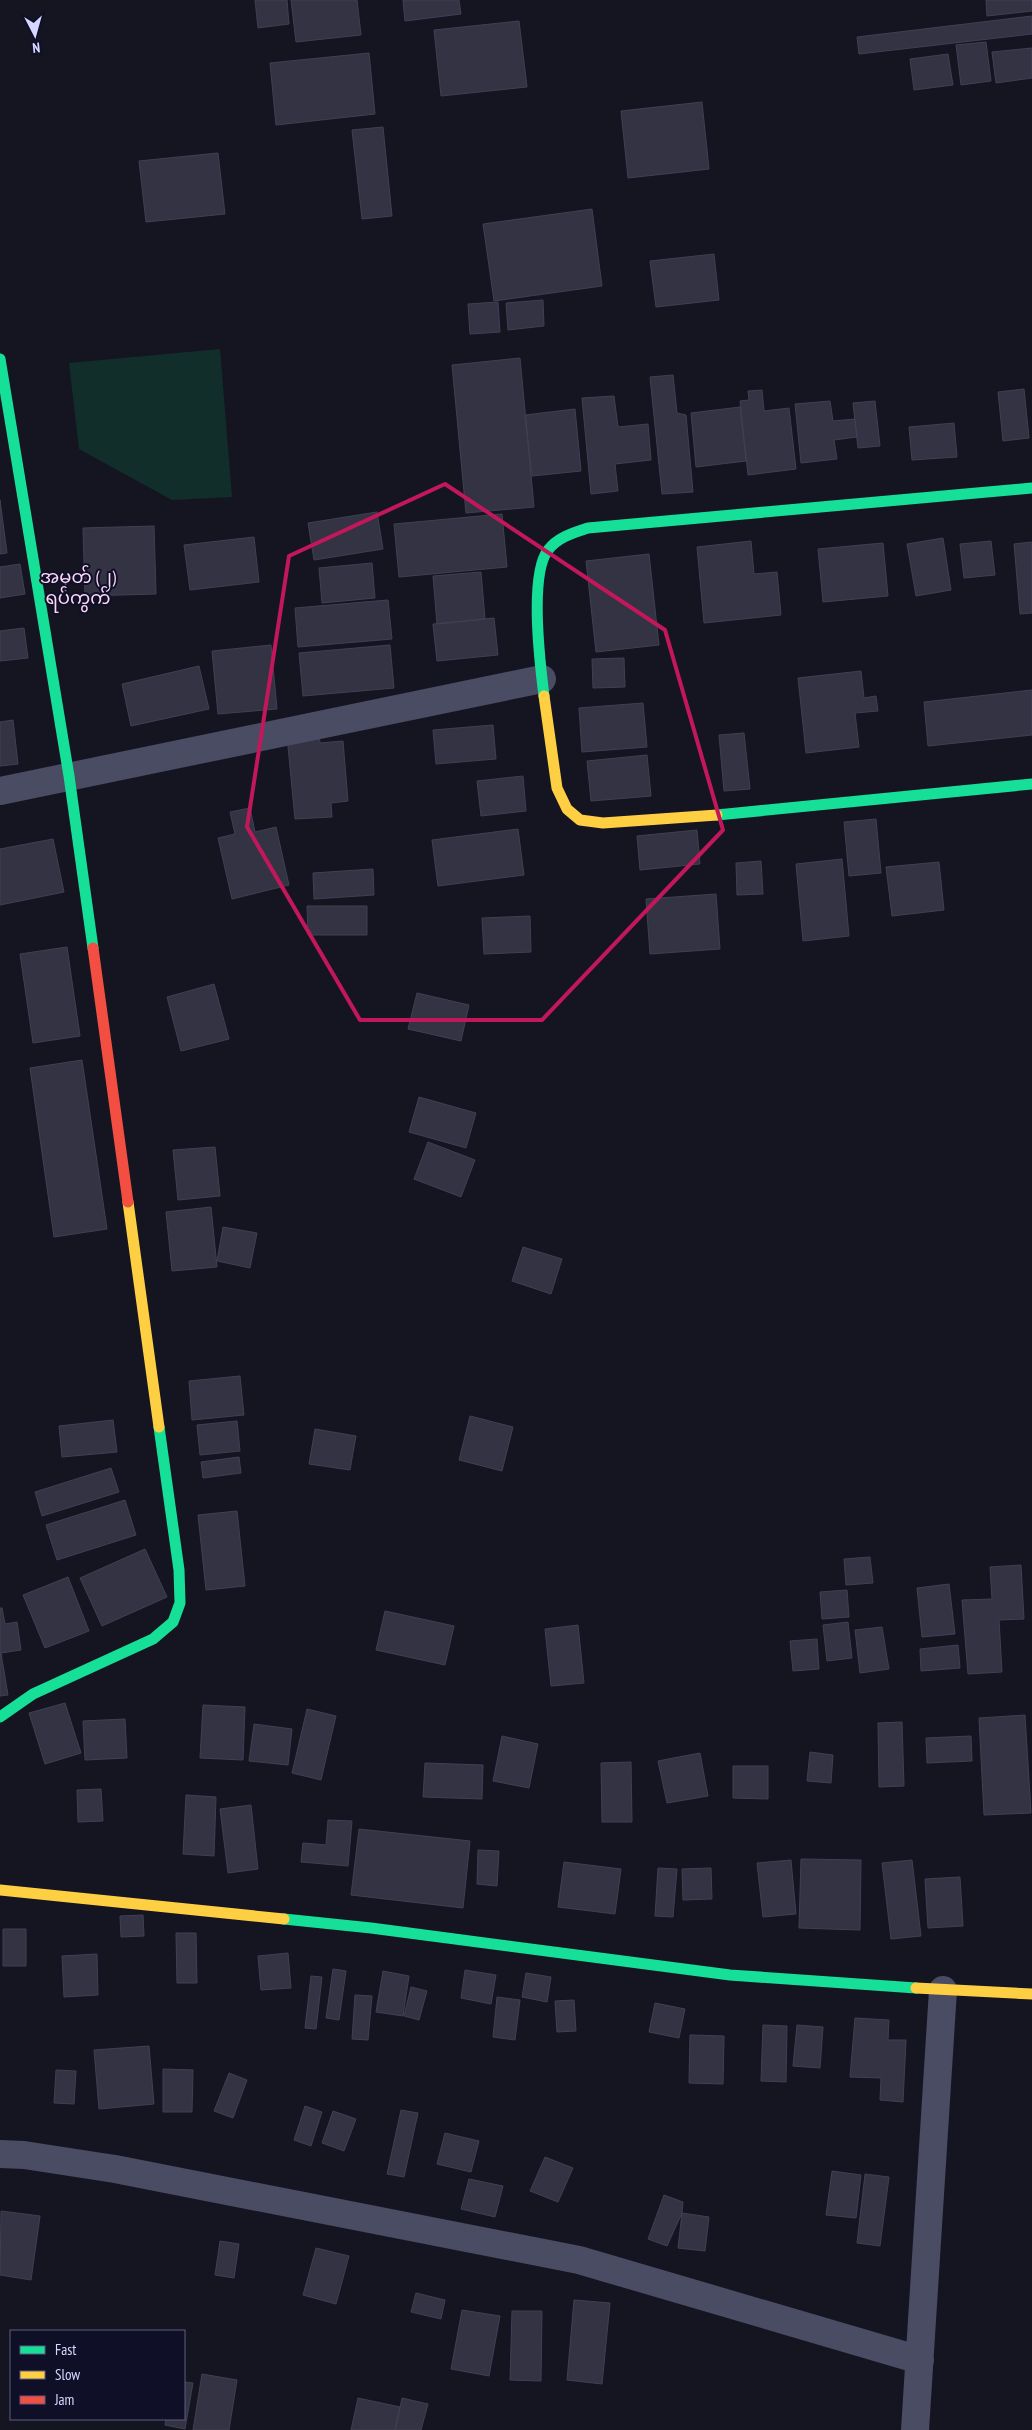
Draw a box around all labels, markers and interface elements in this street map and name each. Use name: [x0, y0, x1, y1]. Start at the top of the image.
north arrow: [10, 10, 60, 60]
text: N: [32, 39, 41, 57]
district label: အမှတ် (၂) ရပ်ကွက်: [40, 564, 117, 613]
legend: [10, 2330, 185, 2420]
text: Fast: [55, 2340, 76, 2359]
text: Slow: [55, 2365, 80, 2384]
text: Jam: [54, 2390, 74, 2409]

